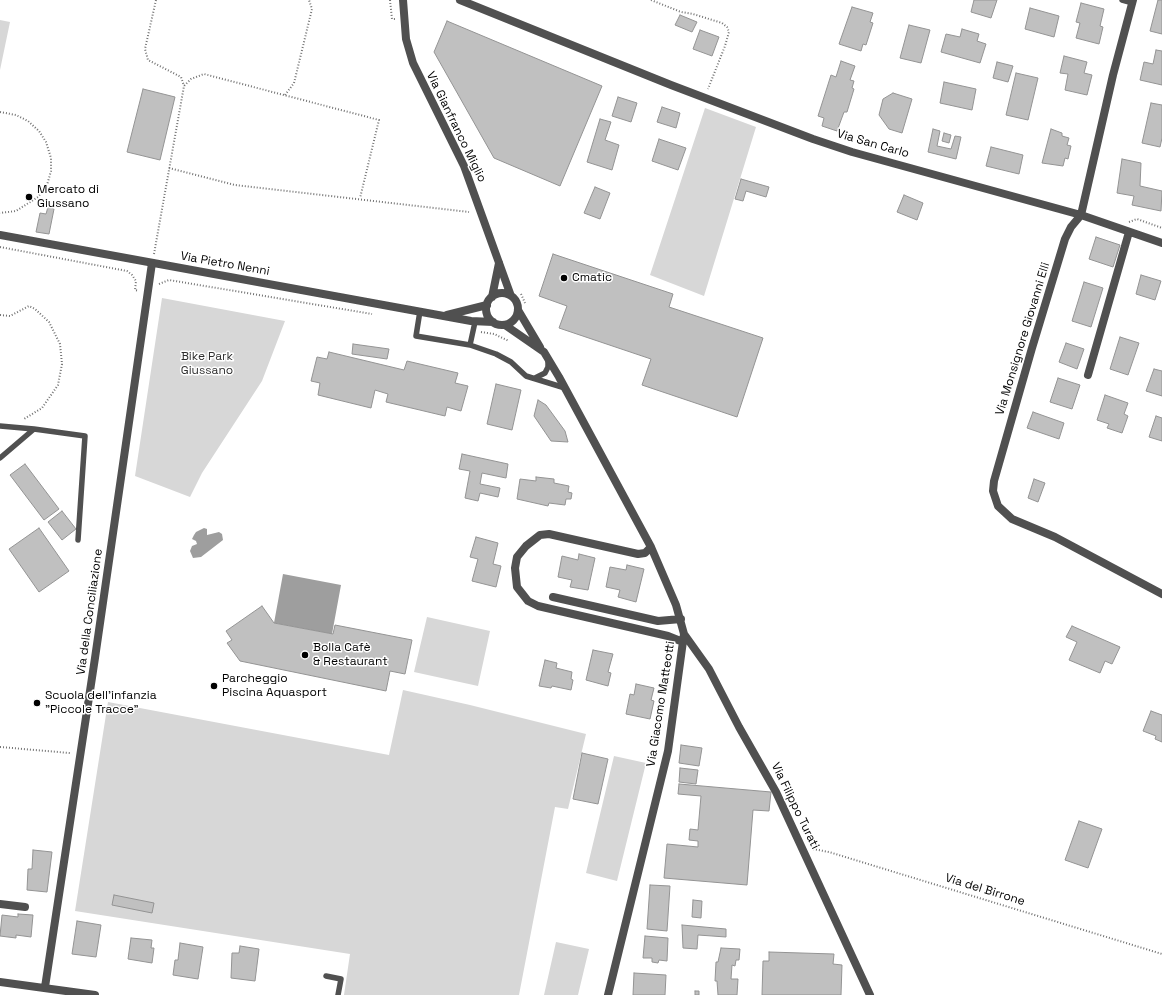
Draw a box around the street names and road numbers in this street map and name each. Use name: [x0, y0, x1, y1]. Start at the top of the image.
street label: Via Gianfranco Miglio: [423, 69, 489, 185]
street label: Via San Carlo: [835, 127, 911, 161]
street label: Via Pietro Nenni: [179, 249, 271, 279]
street label: Via Monsignore Giovanni Elli: [993, 261, 1053, 417]
street label: Via della Conciliazione: [74, 548, 106, 676]
street label: Via Giacomo Matteotti: [644, 640, 678, 768]
street label: Via Filippo Turati: [768, 760, 822, 852]
street label: Via del Birrone: [943, 871, 1027, 909]

